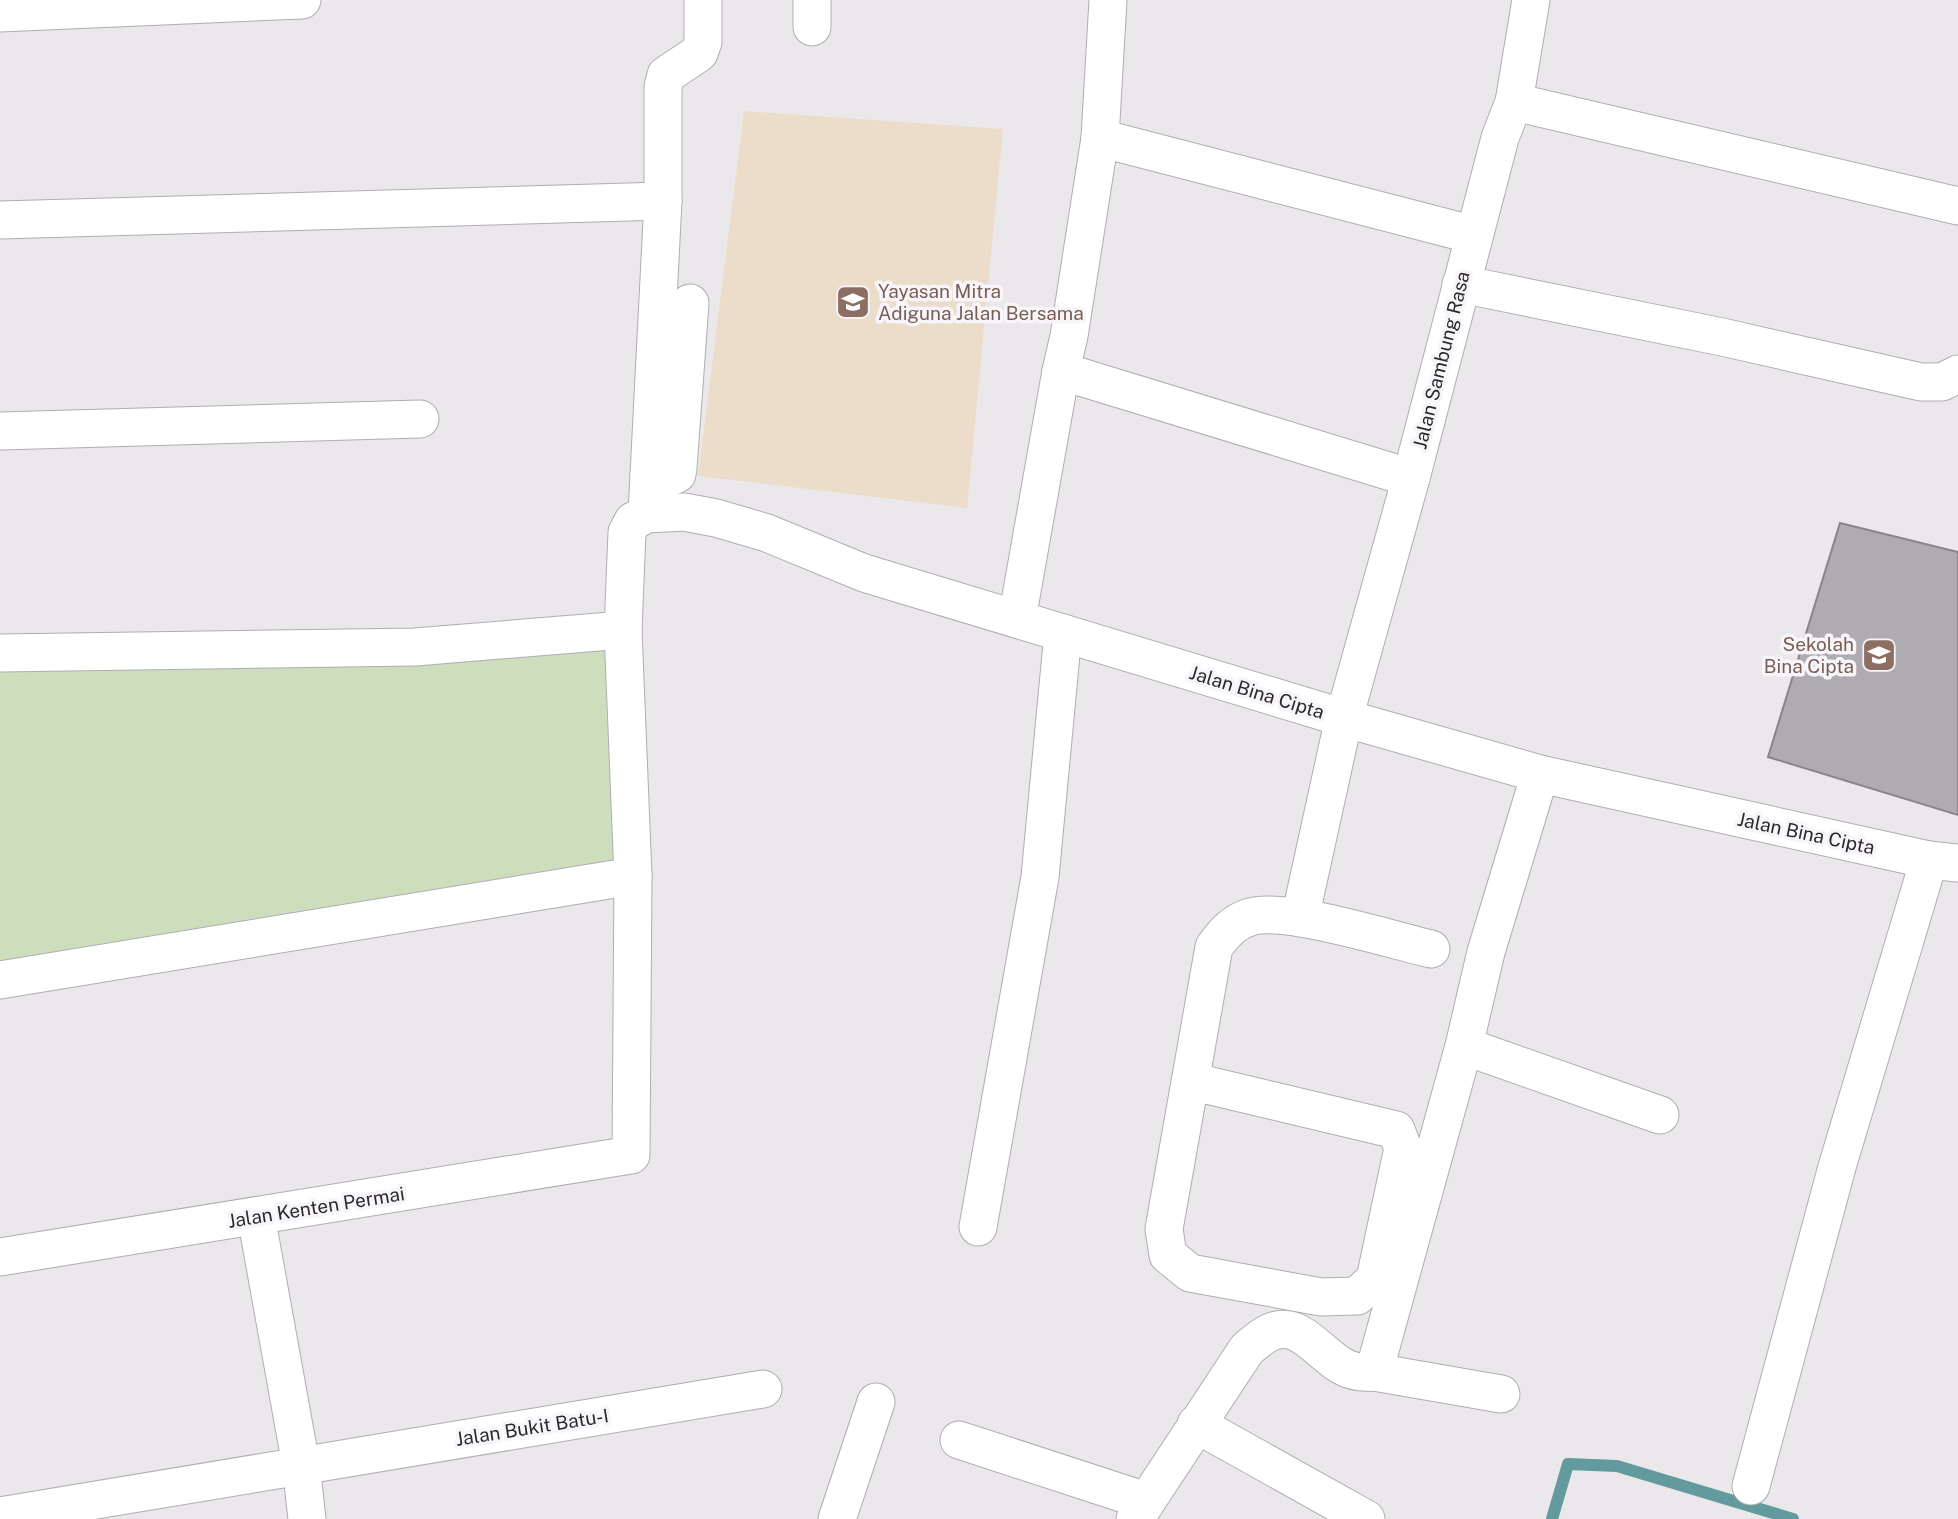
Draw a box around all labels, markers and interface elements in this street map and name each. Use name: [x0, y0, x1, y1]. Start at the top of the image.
street label: Jalan Sambung Rasa: [1408, 269, 1474, 451]
place label: Yayasan Mitra Adiguna Jalan Bersama: [878, 280, 1084, 324]
school or university icon: Yayasan Mitra Adiguna Jalan Bersama: [834, 283, 872, 321]
place label: Sekolah Bina Cipta: [1764, 633, 1854, 677]
school or university icon: Sekolah Bina Cipta: [1860, 636, 1898, 674]
street label: Jalan Bina Cipta: [1187, 661, 1327, 723]
street label: Jalan Bina Cipta: [1735, 808, 1877, 858]
street label: Jalan Kenten Permai: [226, 1182, 406, 1232]
street label: Jalan Bukit Batu-I: [454, 1404, 610, 1450]

